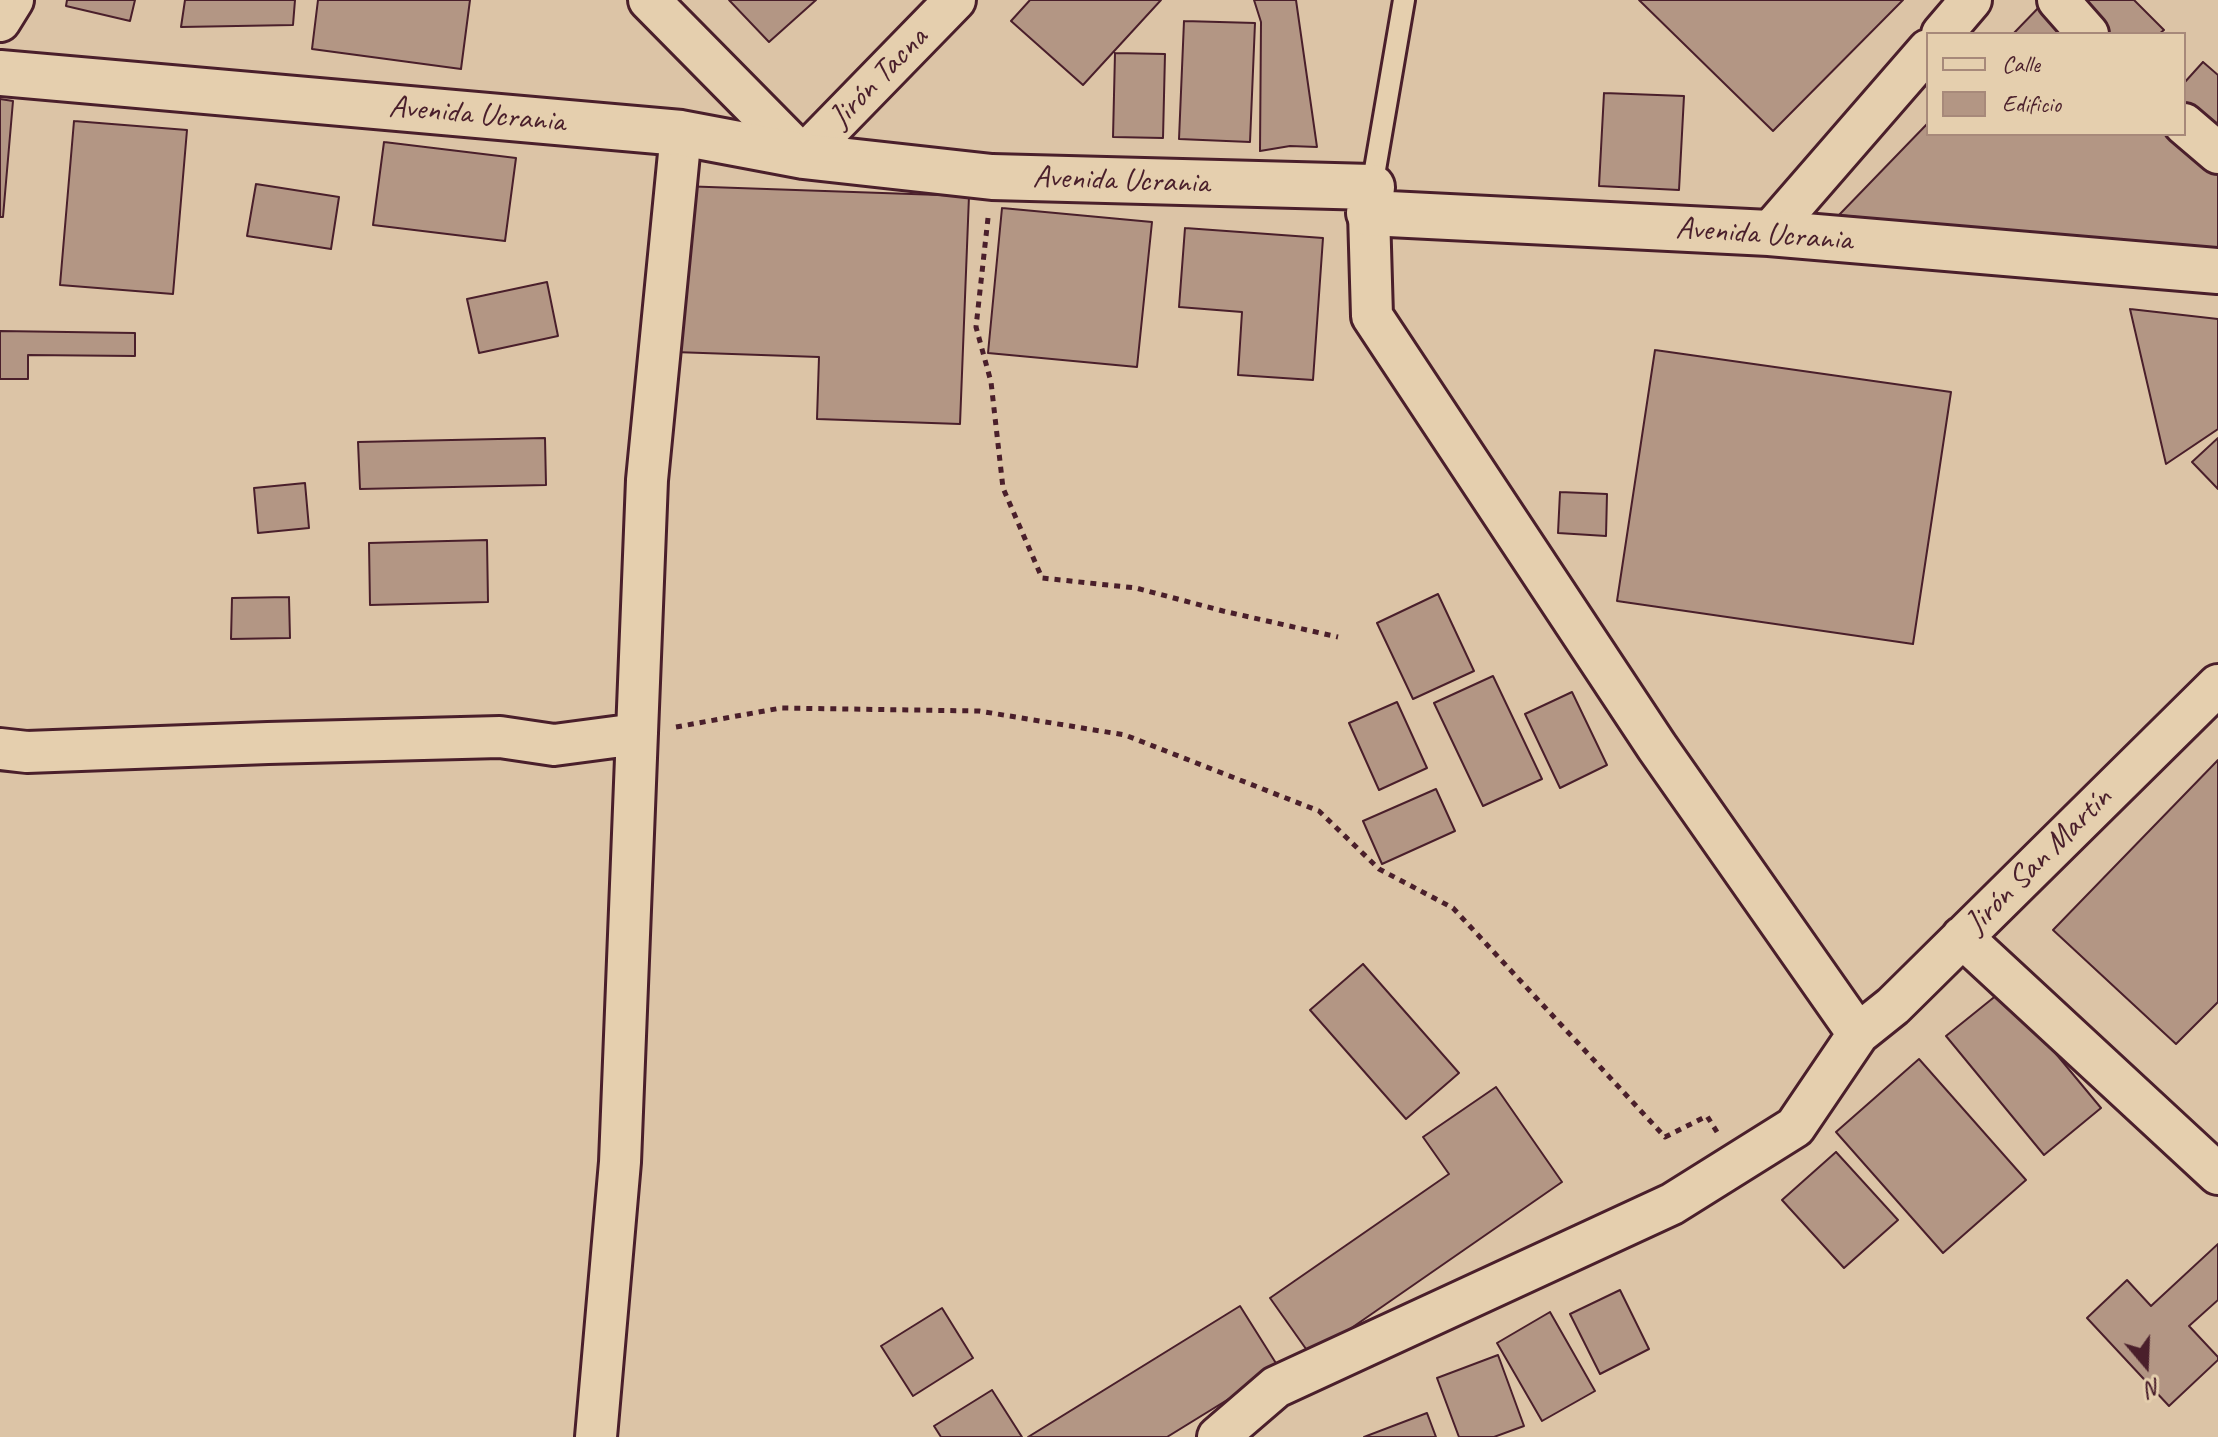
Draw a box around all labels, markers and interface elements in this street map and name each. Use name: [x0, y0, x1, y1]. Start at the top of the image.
street label: Jirón Tacna: [822, 20, 936, 136]
legend: [1926, 32, 2186, 136]
text: Calle: [2002, 49, 2040, 79]
street label: Avenida Ucrania: [387, 88, 567, 142]
text: Edificio: [2002, 89, 2061, 119]
street label: Avenida Ucrania: [1032, 159, 1210, 203]
street label: Avenida Ucrania: [1675, 210, 1853, 260]
street label: Jirón San Martín: [1958, 780, 2120, 942]
north arrow: [2106, 1325, 2186, 1405]
text: N: [2143, 1372, 2165, 1403]

